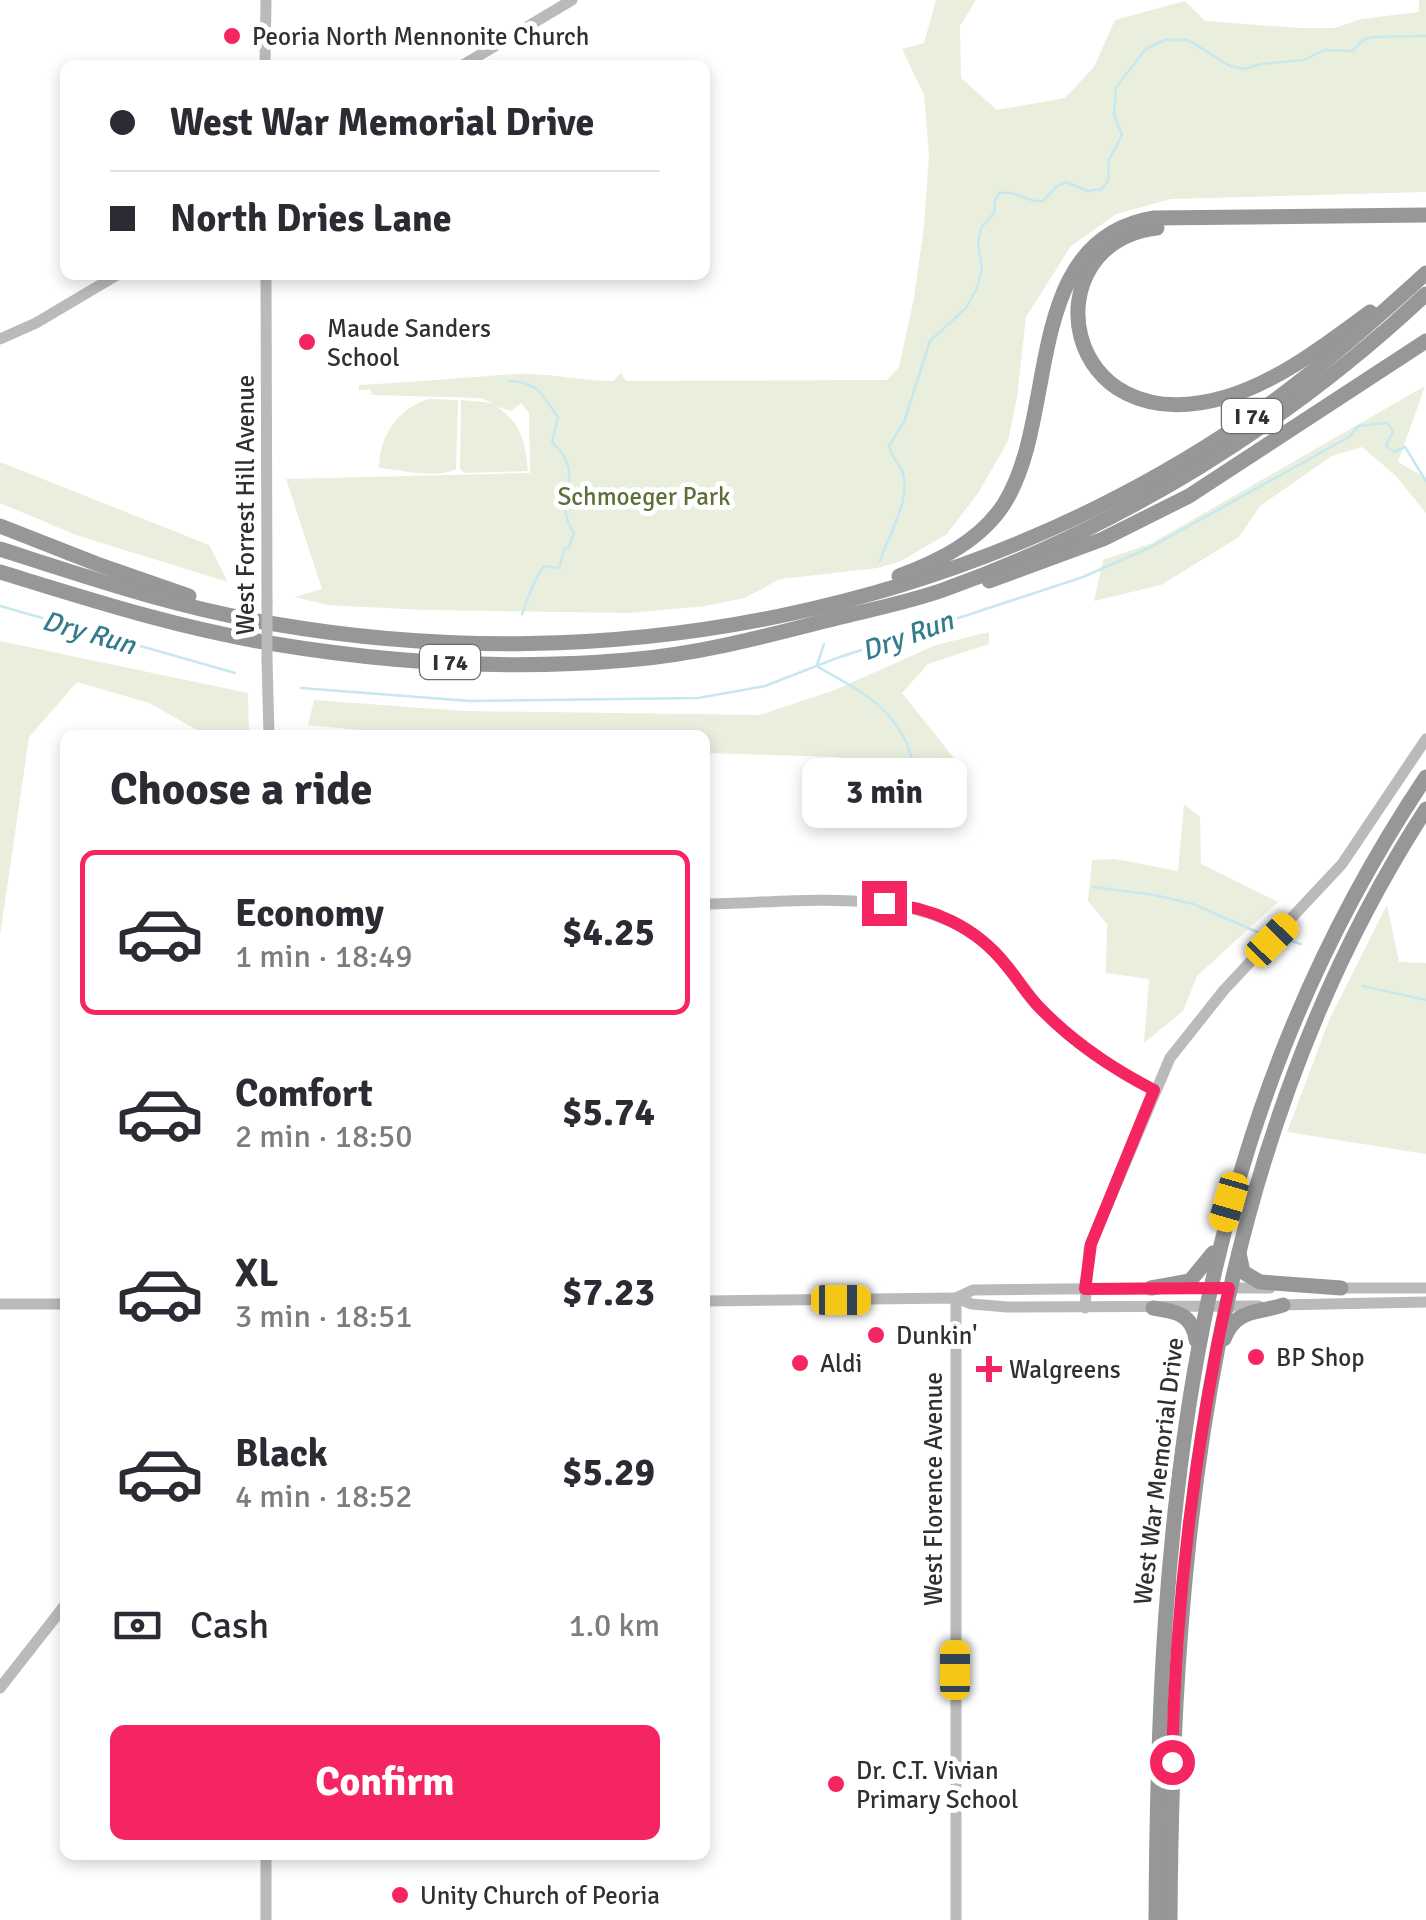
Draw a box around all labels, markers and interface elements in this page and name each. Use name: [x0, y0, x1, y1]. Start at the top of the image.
place label: Peoria North Mennonite Church: [252, 21, 589, 52]
marker: Peoria North Mennonite Church: [221, 25, 243, 47]
text: West War Memorial Drive: [170, 99, 594, 146]
text: North Dries Lane: [170, 195, 452, 242]
place label: Maude Sanders School: [327, 313, 491, 373]
marker: Maude Sanders School: [296, 331, 318, 353]
street label: West Forrest Hill Avenue: [230, 375, 261, 635]
road number: I 74: [1222, 399, 1282, 433]
park label: Schmoeger Park: [557, 481, 731, 512]
water label: Dry Run: [38, 603, 140, 663]
water label: Dry Run: [857, 603, 959, 668]
road number: I 74: [420, 645, 480, 679]
callout: 3 min: [802, 758, 966, 828]
text: Choose a ride: [110, 762, 373, 817]
text: 3 min: [846, 773, 923, 812]
route end: [862, 881, 907, 926]
icon: car: [115, 888, 205, 978]
text: Economy: [235, 890, 384, 937]
car: [1240, 908, 1304, 972]
text: $4.25: [562, 909, 655, 956]
text: 1 min · 18:49: [235, 937, 413, 976]
icon: car: [115, 1068, 205, 1158]
text: Comfort: [235, 1070, 373, 1117]
text: $5.74: [562, 1089, 655, 1136]
text: 2 min · 18:50: [235, 1117, 413, 1156]
car: [1206, 1169, 1252, 1235]
icon: car: [115, 1248, 205, 1338]
text: XL: [235, 1250, 278, 1297]
text: $7.23: [562, 1269, 655, 1316]
car: [811, 1285, 871, 1315]
text: 3 min · 18:51: [235, 1297, 413, 1336]
place label: Dunkin': [896, 1320, 977, 1351]
marker: Dunkin': [865, 1324, 887, 1346]
street label: West War Memorial Drive: [1127, 1336, 1190, 1607]
place label: BP Shop: [1276, 1342, 1365, 1373]
marker: BP Shop: [1245, 1346, 1267, 1368]
place label: Aldi: [820, 1348, 862, 1379]
marker: Aldi: [789, 1352, 811, 1374]
place label: Walgreens: [1009, 1354, 1121, 1385]
marker: Walgreens: [978, 1358, 1000, 1380]
street label: West Florence Avenue: [918, 1372, 949, 1606]
icon: car: [115, 1428, 205, 1518]
text: Black: [235, 1430, 328, 1477]
text: $5.29: [562, 1449, 655, 1496]
text: 4 min · 18:52: [235, 1477, 413, 1516]
icon: cash: [110, 1598, 165, 1653]
text: Cash: [190, 1602, 269, 1649]
text: 1.0 km: [568, 1606, 660, 1645]
car: [940, 1640, 970, 1700]
button: Confirm: [110, 1725, 660, 1840]
route start: [1150, 1740, 1195, 1785]
place label: Dr. C.T. Vivian Primary School: [856, 1755, 1018, 1815]
marker: Dr. C.T. Vivian Primary School: [825, 1773, 847, 1795]
place label: Unity Church of Peoria: [420, 1880, 660, 1911]
marker: Unity Church of Peoria: [389, 1884, 411, 1906]

